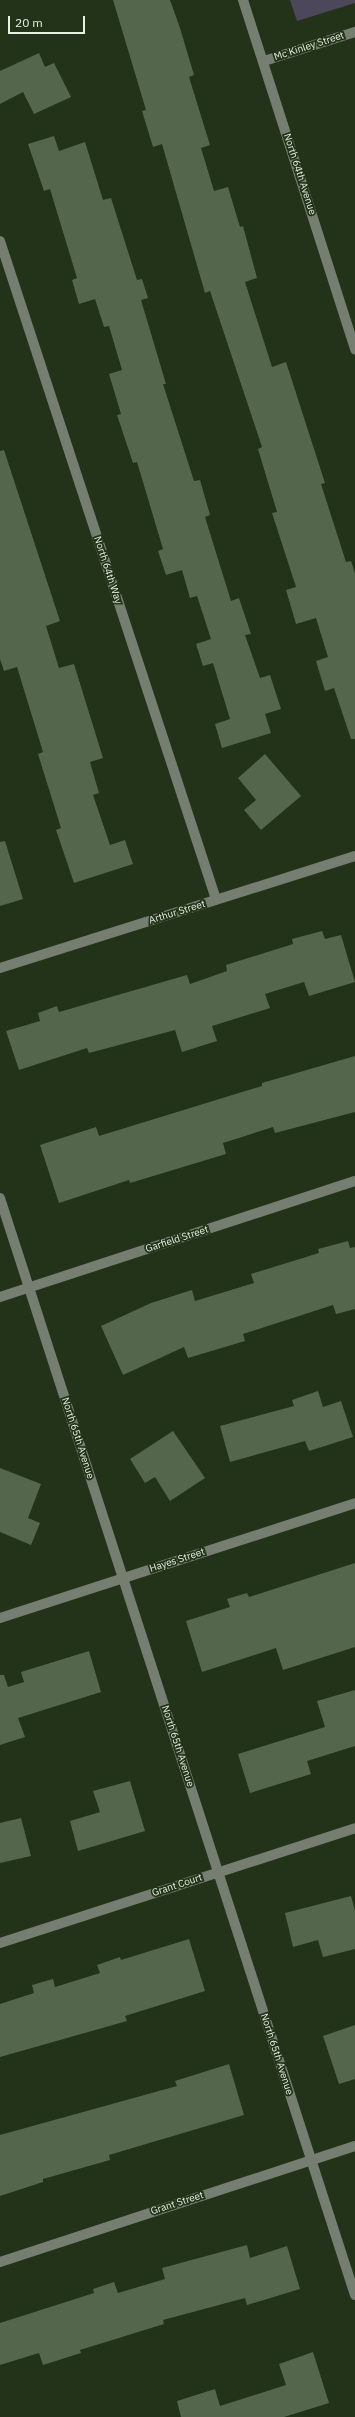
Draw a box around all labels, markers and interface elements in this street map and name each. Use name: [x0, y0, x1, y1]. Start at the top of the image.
scale bar: [10, 8, 87, 34]
text: 20 m: [15, 15, 43, 30]
street label: Mc Kinley Street: [272, 29, 346, 63]
street label: North 64th Avenue: [281, 132, 319, 216]
street label: North 64th Way: [91, 535, 125, 605]
street label: Arthur Street: [147, 898, 207, 926]
street label: Garfield Street: [144, 1223, 210, 1255]
street label: North 65th Avenue: [59, 1396, 97, 1480]
street label: Hayes Street: [148, 1545, 206, 1575]
street label: North 65th Avenue: [159, 1704, 197, 1788]
street label: Grant Court: [150, 1871, 204, 1899]
street label: North 65th Avenue: [258, 2012, 296, 2096]
street label: Grant Street: [149, 2189, 205, 2217]

